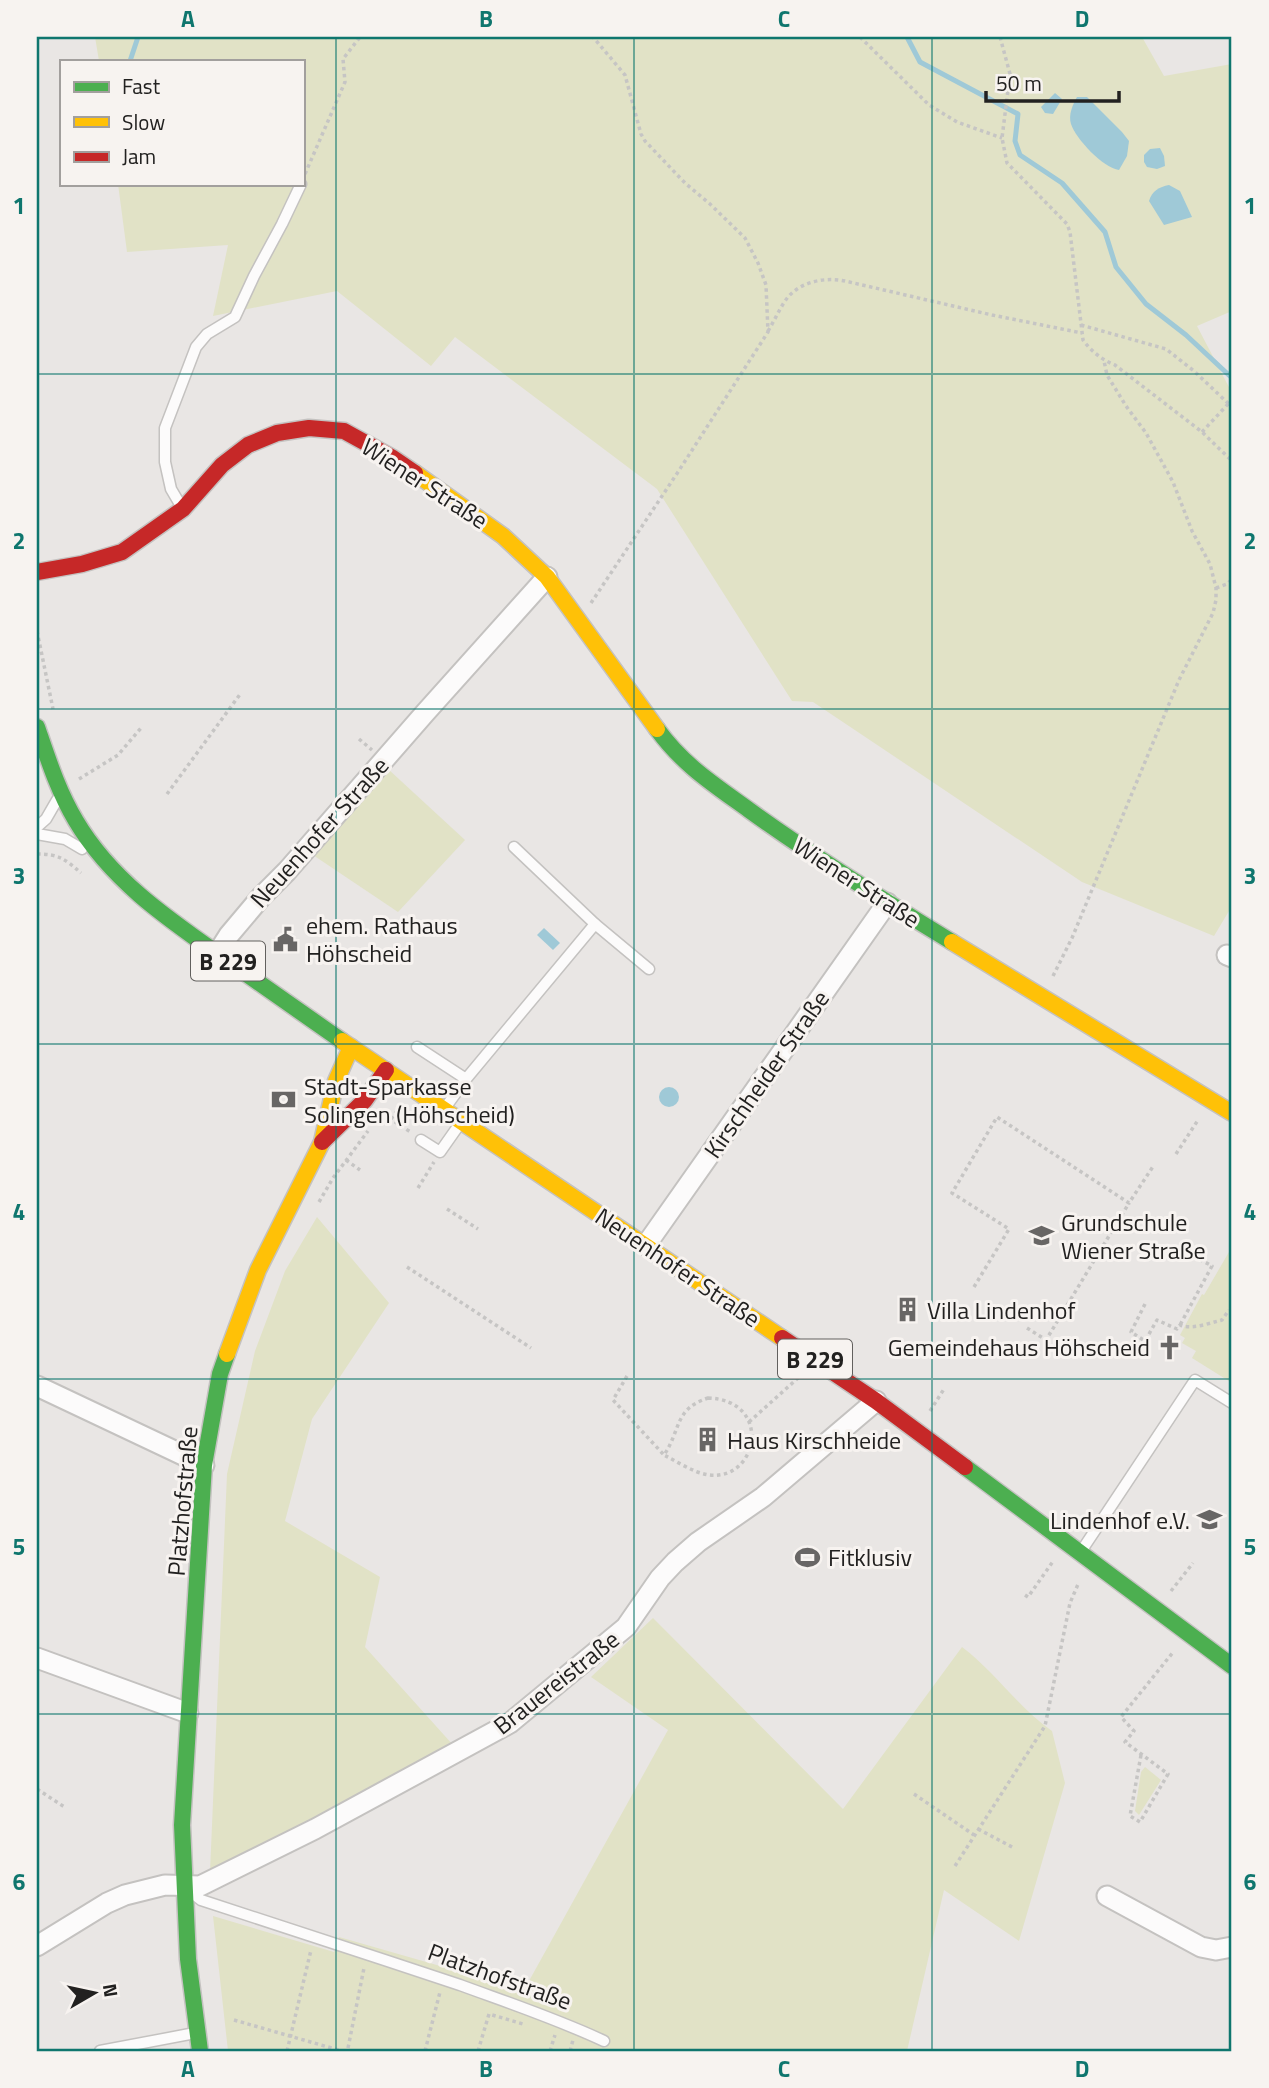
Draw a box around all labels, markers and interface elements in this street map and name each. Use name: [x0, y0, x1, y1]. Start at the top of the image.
text: A: [181, 1, 195, 36]
text: B: [479, 1, 493, 36]
text: C: [778, 1, 790, 36]
text: D: [1075, 1, 1089, 36]
legend: [60, 60, 304, 186]
scale bar: [986, 60, 1118, 104]
text: 50 m: [996, 67, 1042, 99]
text: Fast: [122, 70, 161, 102]
text: Slow: [122, 106, 165, 138]
text: Jam: [122, 140, 156, 172]
text: 1: [13, 188, 25, 223]
text: 1: [1244, 188, 1256, 223]
street label: Wiener Straße: [355, 429, 495, 537]
text: 2: [13, 523, 25, 558]
text: 2: [1244, 523, 1256, 558]
street label: Neuenhofer Straße: [241, 748, 397, 916]
street label: Wiener Straße: [787, 828, 927, 936]
text: 3: [13, 858, 25, 893]
text: 3: [1244, 858, 1256, 893]
place label: ehem. Rathaus Höhscheid: [306, 907, 458, 971]
public building icon: ehem. Rathaus Höhscheid: [272, 925, 300, 953]
road number: B 229: [191, 942, 265, 980]
street label: Kirschheider Straße: [695, 983, 837, 1165]
place label: Stadt-Sparkasse Solingen (Höhscheid): [304, 1068, 515, 1132]
bank icon: Stadt-Sparkasse Solingen (Höhscheid): [270, 1086, 298, 1114]
text: 4: [13, 1194, 25, 1229]
text: 4: [1244, 1194, 1256, 1229]
street label: Neuenhofer Straße: [588, 1198, 768, 1336]
place label: Grundschule Wiener Straße: [1061, 1204, 1206, 1268]
school or university icon: Grundschule Wiener Straße: [1027, 1222, 1055, 1250]
place label: Villa Lindenhof: [927, 1292, 1076, 1328]
building icon: Villa Lindenhof: [893, 1296, 921, 1324]
place label: Gemeindehaus Höhscheid: [888, 1329, 1150, 1365]
church icon: Gemeindehaus Höhscheid: [1156, 1333, 1184, 1361]
road number: B 229: [778, 1340, 852, 1378]
place label: Haus Kirschheide: [727, 1422, 901, 1458]
street label: Platzhofstraße: [158, 1424, 206, 1578]
building icon: Haus Kirschheide: [693, 1426, 721, 1454]
place label: Lindenhof e.V.: [1050, 1502, 1190, 1538]
school or university icon: Lindenhof e.V.: [1196, 1506, 1224, 1534]
text: 5: [13, 1529, 25, 1564]
text: 5: [1244, 1529, 1256, 1564]
place label: Fitklusiv: [828, 1539, 912, 1575]
sports icon: Fitklusiv: [794, 1543, 822, 1571]
street label: Brauereistraße: [485, 1621, 627, 1743]
text: 6: [13, 1864, 26, 1899]
text: 6: [1244, 1864, 1257, 1899]
street label: Platzhofstraße: [423, 1933, 577, 2019]
north arrow: [60, 1958, 130, 2028]
text: N: [96, 1981, 127, 1999]
text: A: [181, 2051, 195, 2086]
text: B: [479, 2051, 493, 2086]
text: C: [778, 2051, 790, 2086]
text: D: [1075, 2051, 1089, 2086]

